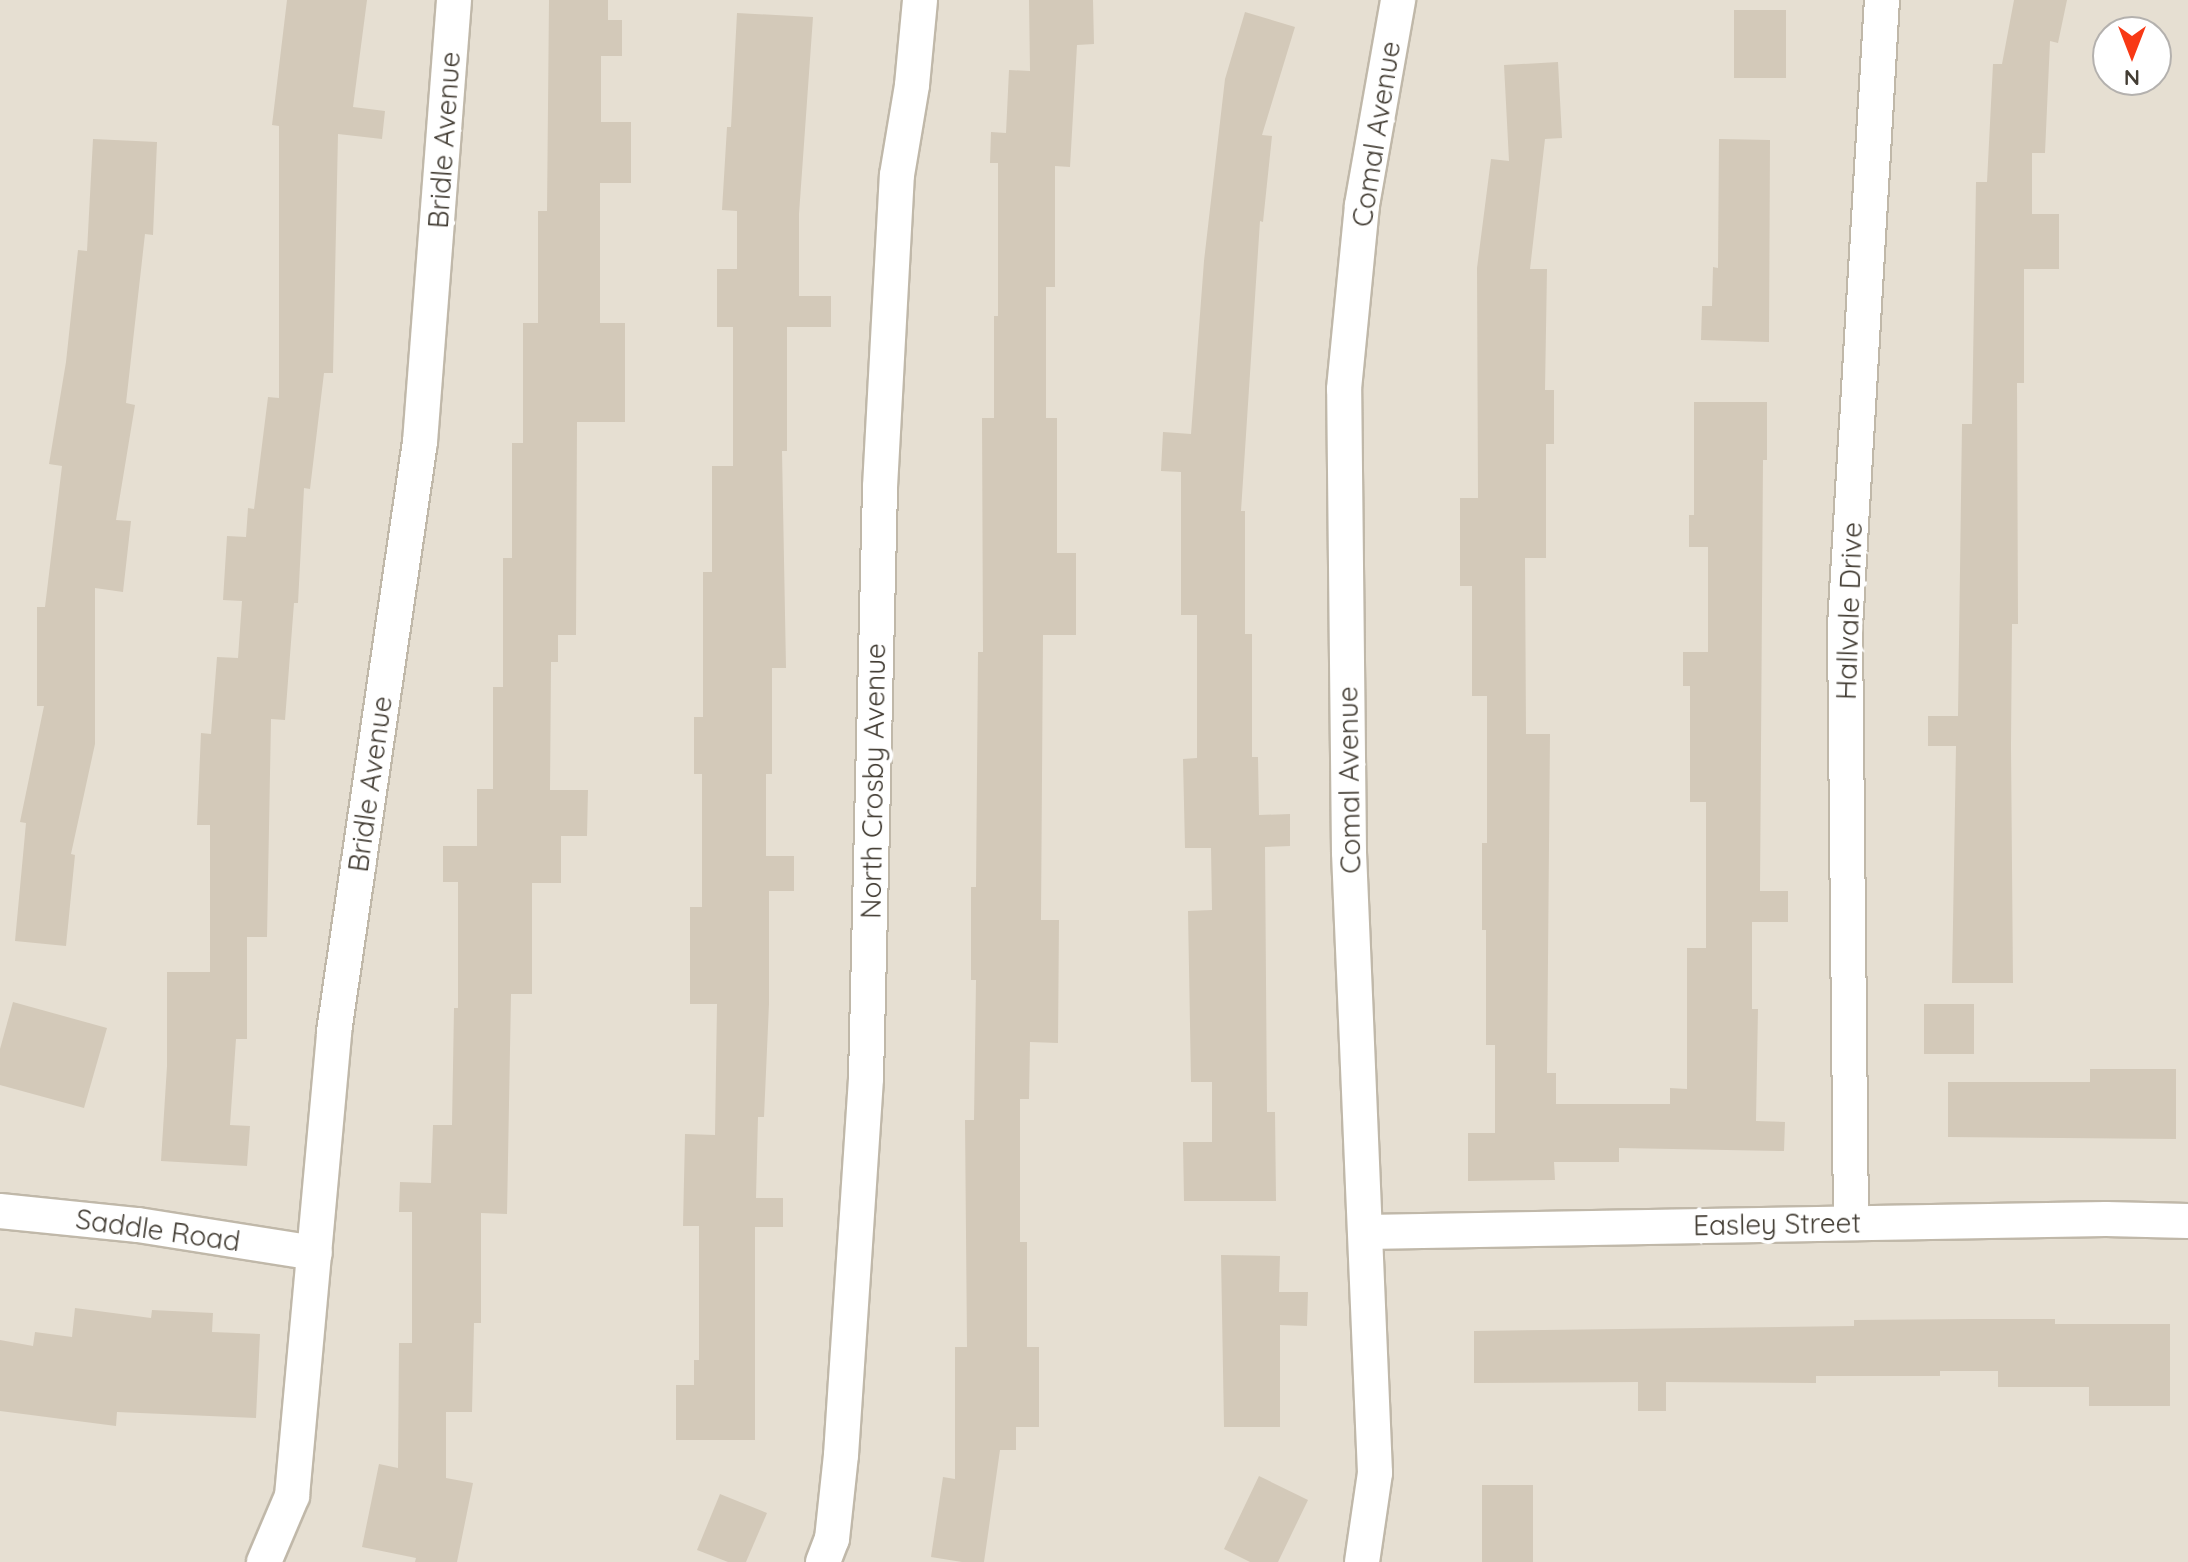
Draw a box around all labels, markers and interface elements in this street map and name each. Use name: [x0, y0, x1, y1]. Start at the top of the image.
north arrow: [2092, 16, 2172, 96]
street label: Comal Avenue: [1345, 39, 1407, 229]
street label: Bridle Avenue: [421, 50, 467, 230]
text: N: [2124, 64, 2140, 92]
street label: Hallvale Drive: [1829, 521, 1869, 701]
street label: North Crosby Avenue: [854, 643, 892, 919]
street label: Comal Avenue: [1331, 686, 1367, 874]
street label: Bridle Avenue: [341, 694, 399, 874]
street label: Saddle Road: [74, 1202, 242, 1258]
street label: Easley Street: [1693, 1206, 1861, 1242]

